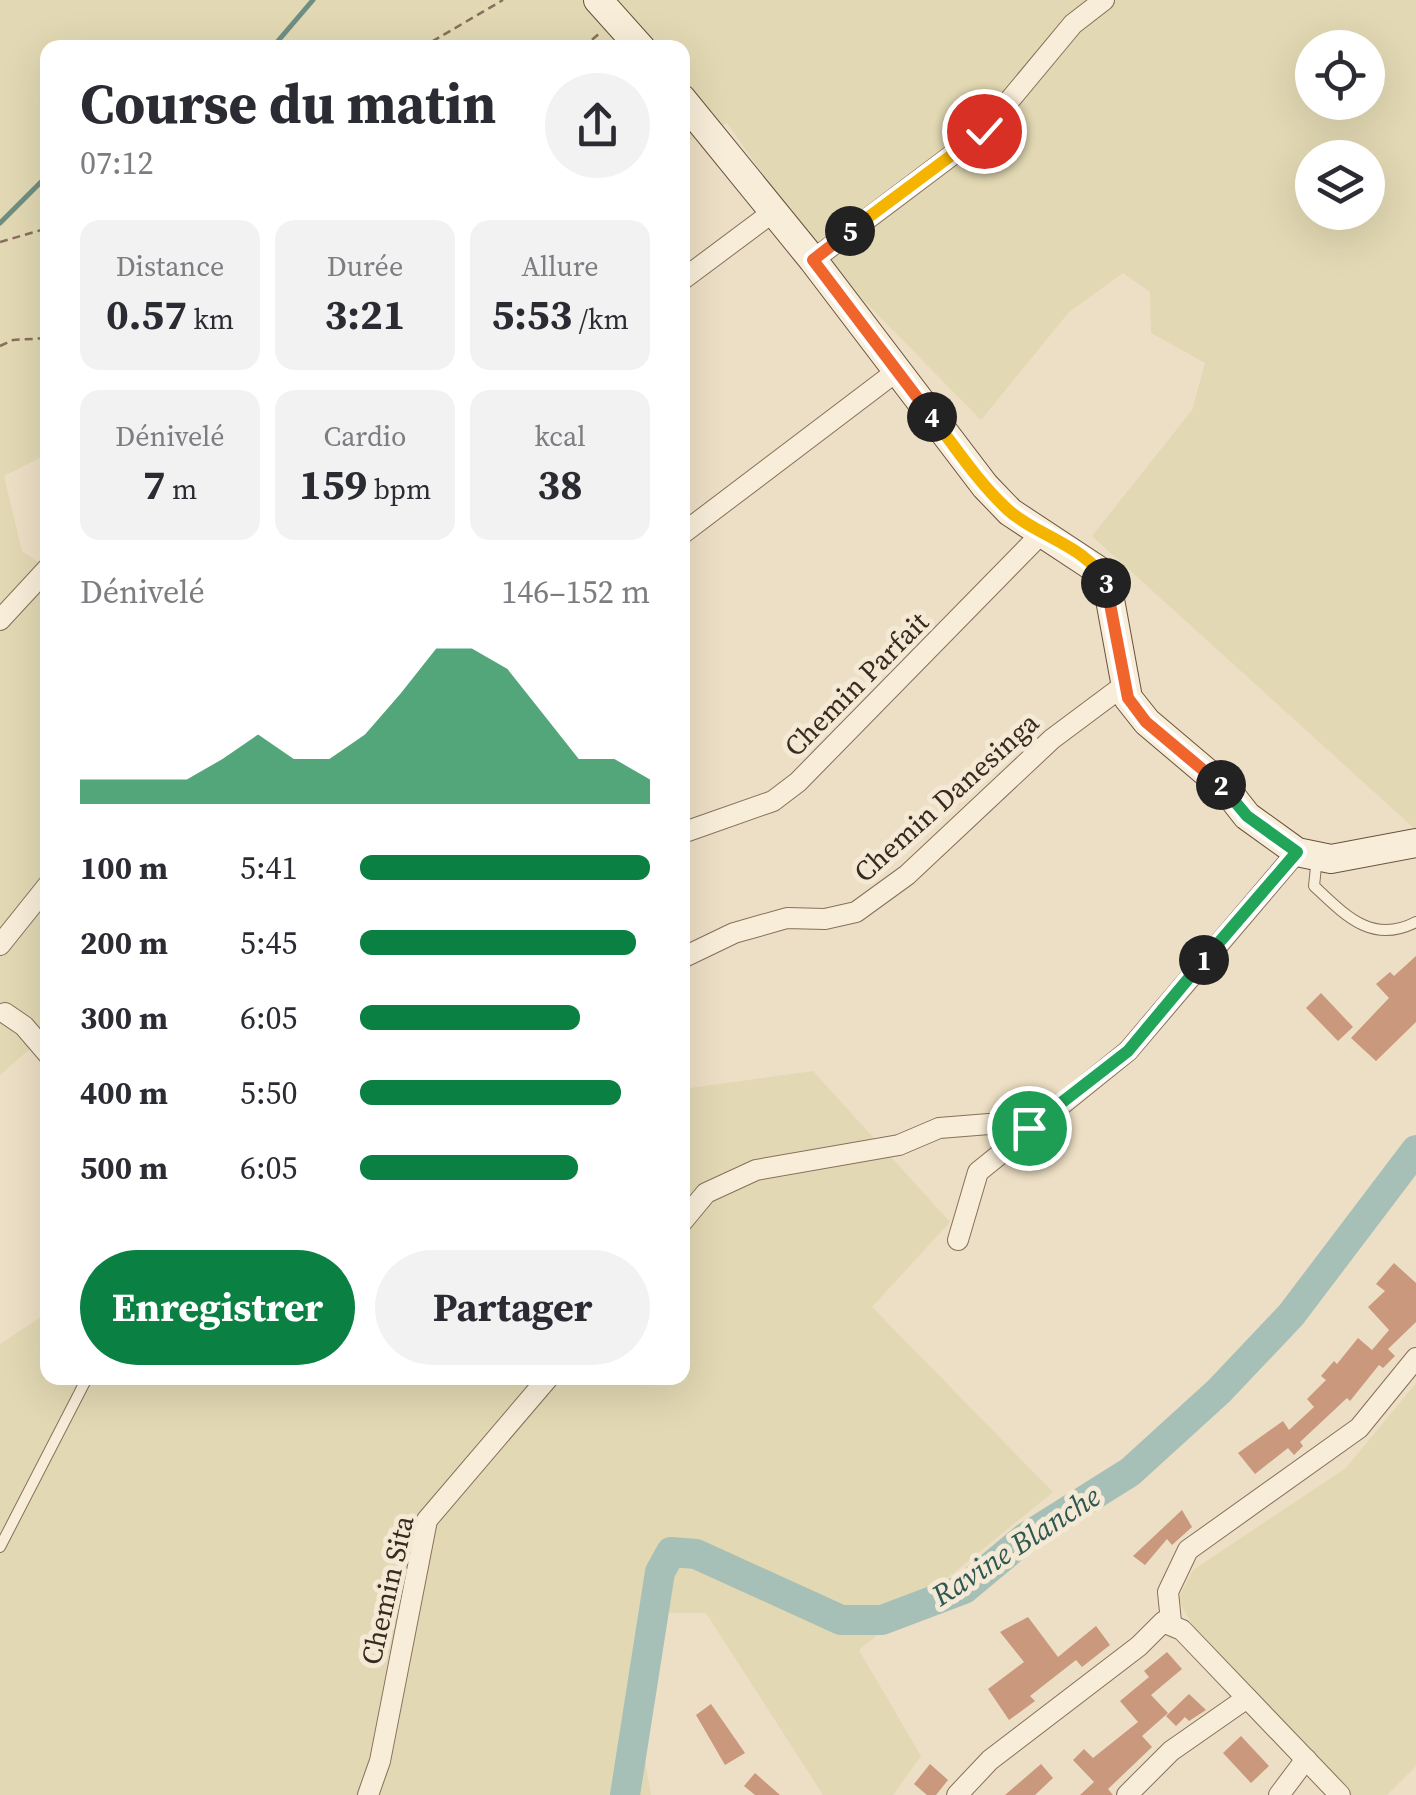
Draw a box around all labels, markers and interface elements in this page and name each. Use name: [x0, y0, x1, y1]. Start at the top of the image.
map controls: [1295, 30, 1385, 230]
button: locate: [1295, 30, 1385, 120]
text: Course du matin: [80, 66, 496, 141]
button: share: [545, 73, 650, 178]
pin: [942, 89, 1027, 174]
icon: check: [957, 104, 1012, 159]
button: layers: [1295, 140, 1385, 230]
text: 07:12: [80, 141, 154, 185]
pin: 5: [825, 206, 875, 256]
text: 5: [842, 212, 858, 250]
text: Distance: [116, 247, 224, 285]
text: Durée: [327, 247, 403, 285]
text: Allure: [521, 247, 599, 285]
text: 0.57: [106, 285, 187, 343]
text: 3:21: [325, 285, 405, 343]
text: 5:53: [491, 285, 572, 343]
text: km: [187, 300, 234, 338]
text: /km: [572, 300, 629, 338]
pin: 4: [907, 392, 957, 442]
text: 4: [924, 398, 940, 436]
text: Dénivelé: [115, 417, 225, 455]
text: Cardio: [324, 417, 406, 455]
text: kcal: [534, 417, 586, 455]
text: 7: [143, 455, 166, 513]
text: 159: [299, 455, 367, 513]
text: 38: [537, 455, 583, 513]
text: m: [166, 470, 197, 508]
text: bpm: [367, 470, 431, 508]
pin: 3: [1081, 558, 1131, 608]
text: 3: [1098, 564, 1114, 602]
text: Dénivelé: [80, 570, 205, 614]
text: 146–152 m: [501, 570, 650, 614]
street label: Chemin Parfait: [775, 603, 937, 765]
street label: Chemin Danesinga: [845, 703, 1047, 890]
pin: 2: [1196, 760, 1246, 810]
text: 2: [1213, 766, 1229, 804]
text: 100 m: [80, 846, 168, 890]
text: 5:41: [240, 846, 298, 890]
text: 200 m: [80, 921, 168, 965]
text: 5:45: [240, 921, 298, 965]
pin: 1: [1179, 935, 1229, 985]
text: 1: [1196, 941, 1212, 979]
text: 300 m: [80, 996, 168, 1040]
text: 6:05: [240, 996, 298, 1040]
text: 400 m: [80, 1071, 168, 1115]
text: 5:50: [240, 1071, 298, 1115]
pin: [987, 1086, 1072, 1171]
icon: arrive: [1002, 1101, 1057, 1156]
text: 500 m: [80, 1146, 168, 1190]
text: 6:05: [240, 1146, 298, 1190]
button: Enregistrer: [80, 1250, 355, 1365]
button: Partager: [375, 1250, 650, 1365]
water label: Ravine Blanche: [923, 1476, 1108, 1616]
street label: Chemin Sita: [351, 1511, 423, 1668]

